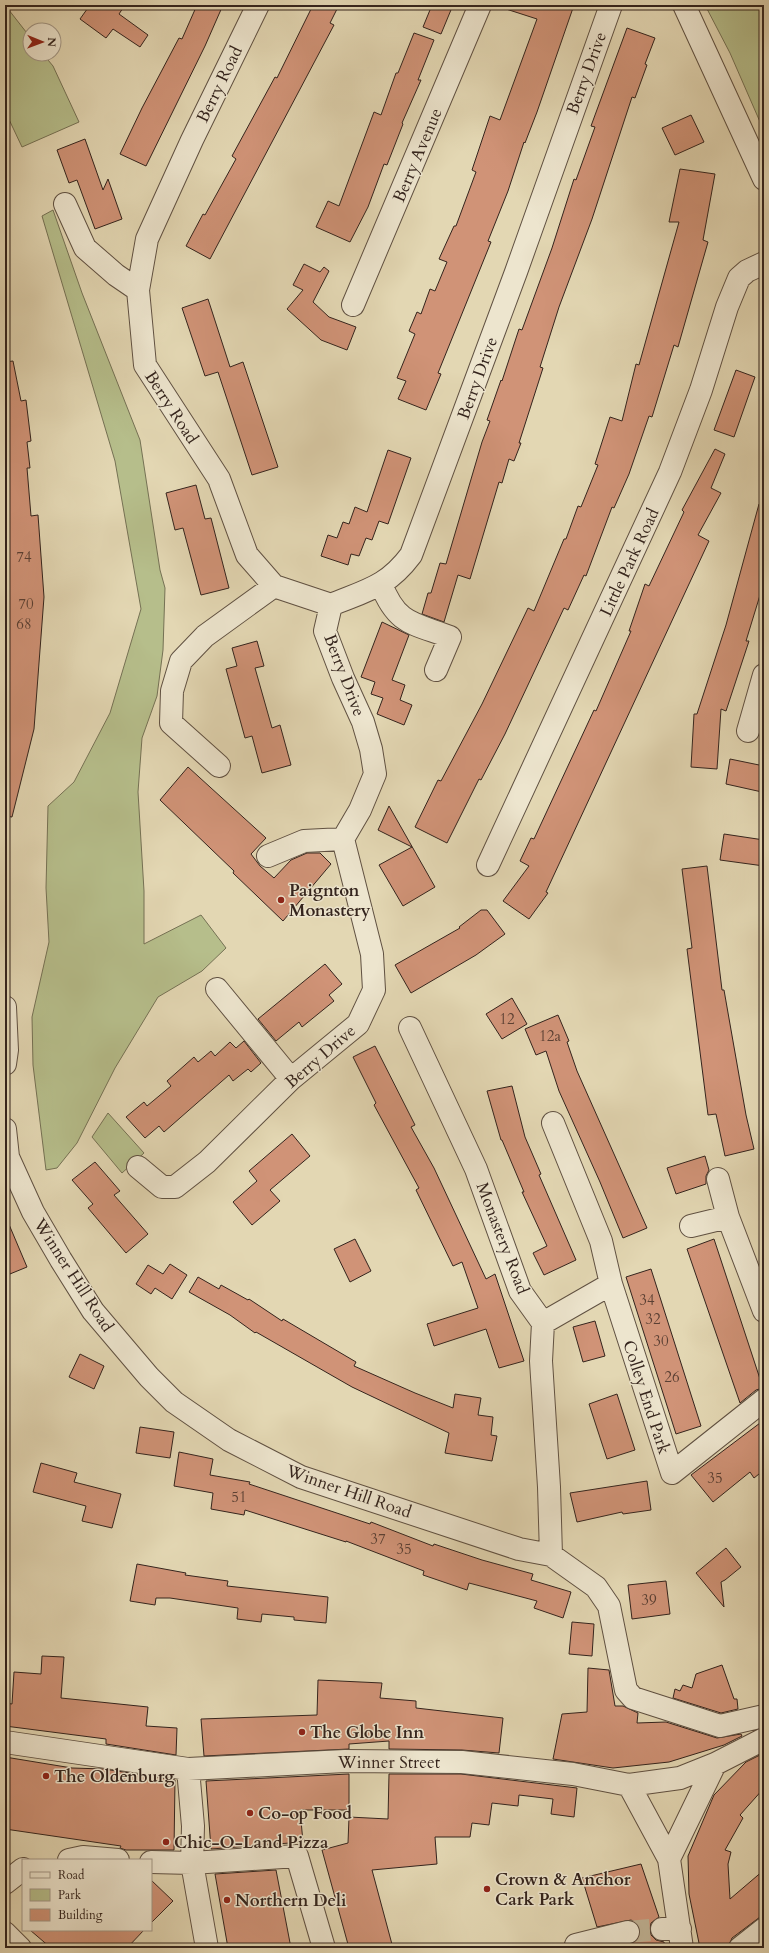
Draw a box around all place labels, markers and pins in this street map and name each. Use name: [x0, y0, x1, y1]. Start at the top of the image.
place label: Paignton Monastery: [289, 879, 371, 922]
marker: Paignton Monastery: [276, 895, 286, 905]
place label: The Globe Inn: [310, 1721, 424, 1744]
marker: The Globe Inn: [297, 1727, 307, 1737]
place label: The Oldenburg: [54, 1765, 175, 1788]
marker: The Oldenburg: [41, 1771, 51, 1781]
place label: Co-op Food: [258, 1802, 352, 1825]
marker: Co-op Food: [245, 1808, 255, 1818]
place label: Chic-O-Land Pizza: [174, 1831, 329, 1854]
marker: Chic-O-Land Pizza: [161, 1837, 171, 1847]
place label: Crown & Anchor Cark Park: [495, 1868, 631, 1911]
marker: Crown & Anchor Cark Park: [482, 1884, 492, 1894]
place label: Northern Deli: [235, 1889, 346, 1912]
marker: Northern Deli: [222, 1895, 232, 1905]

